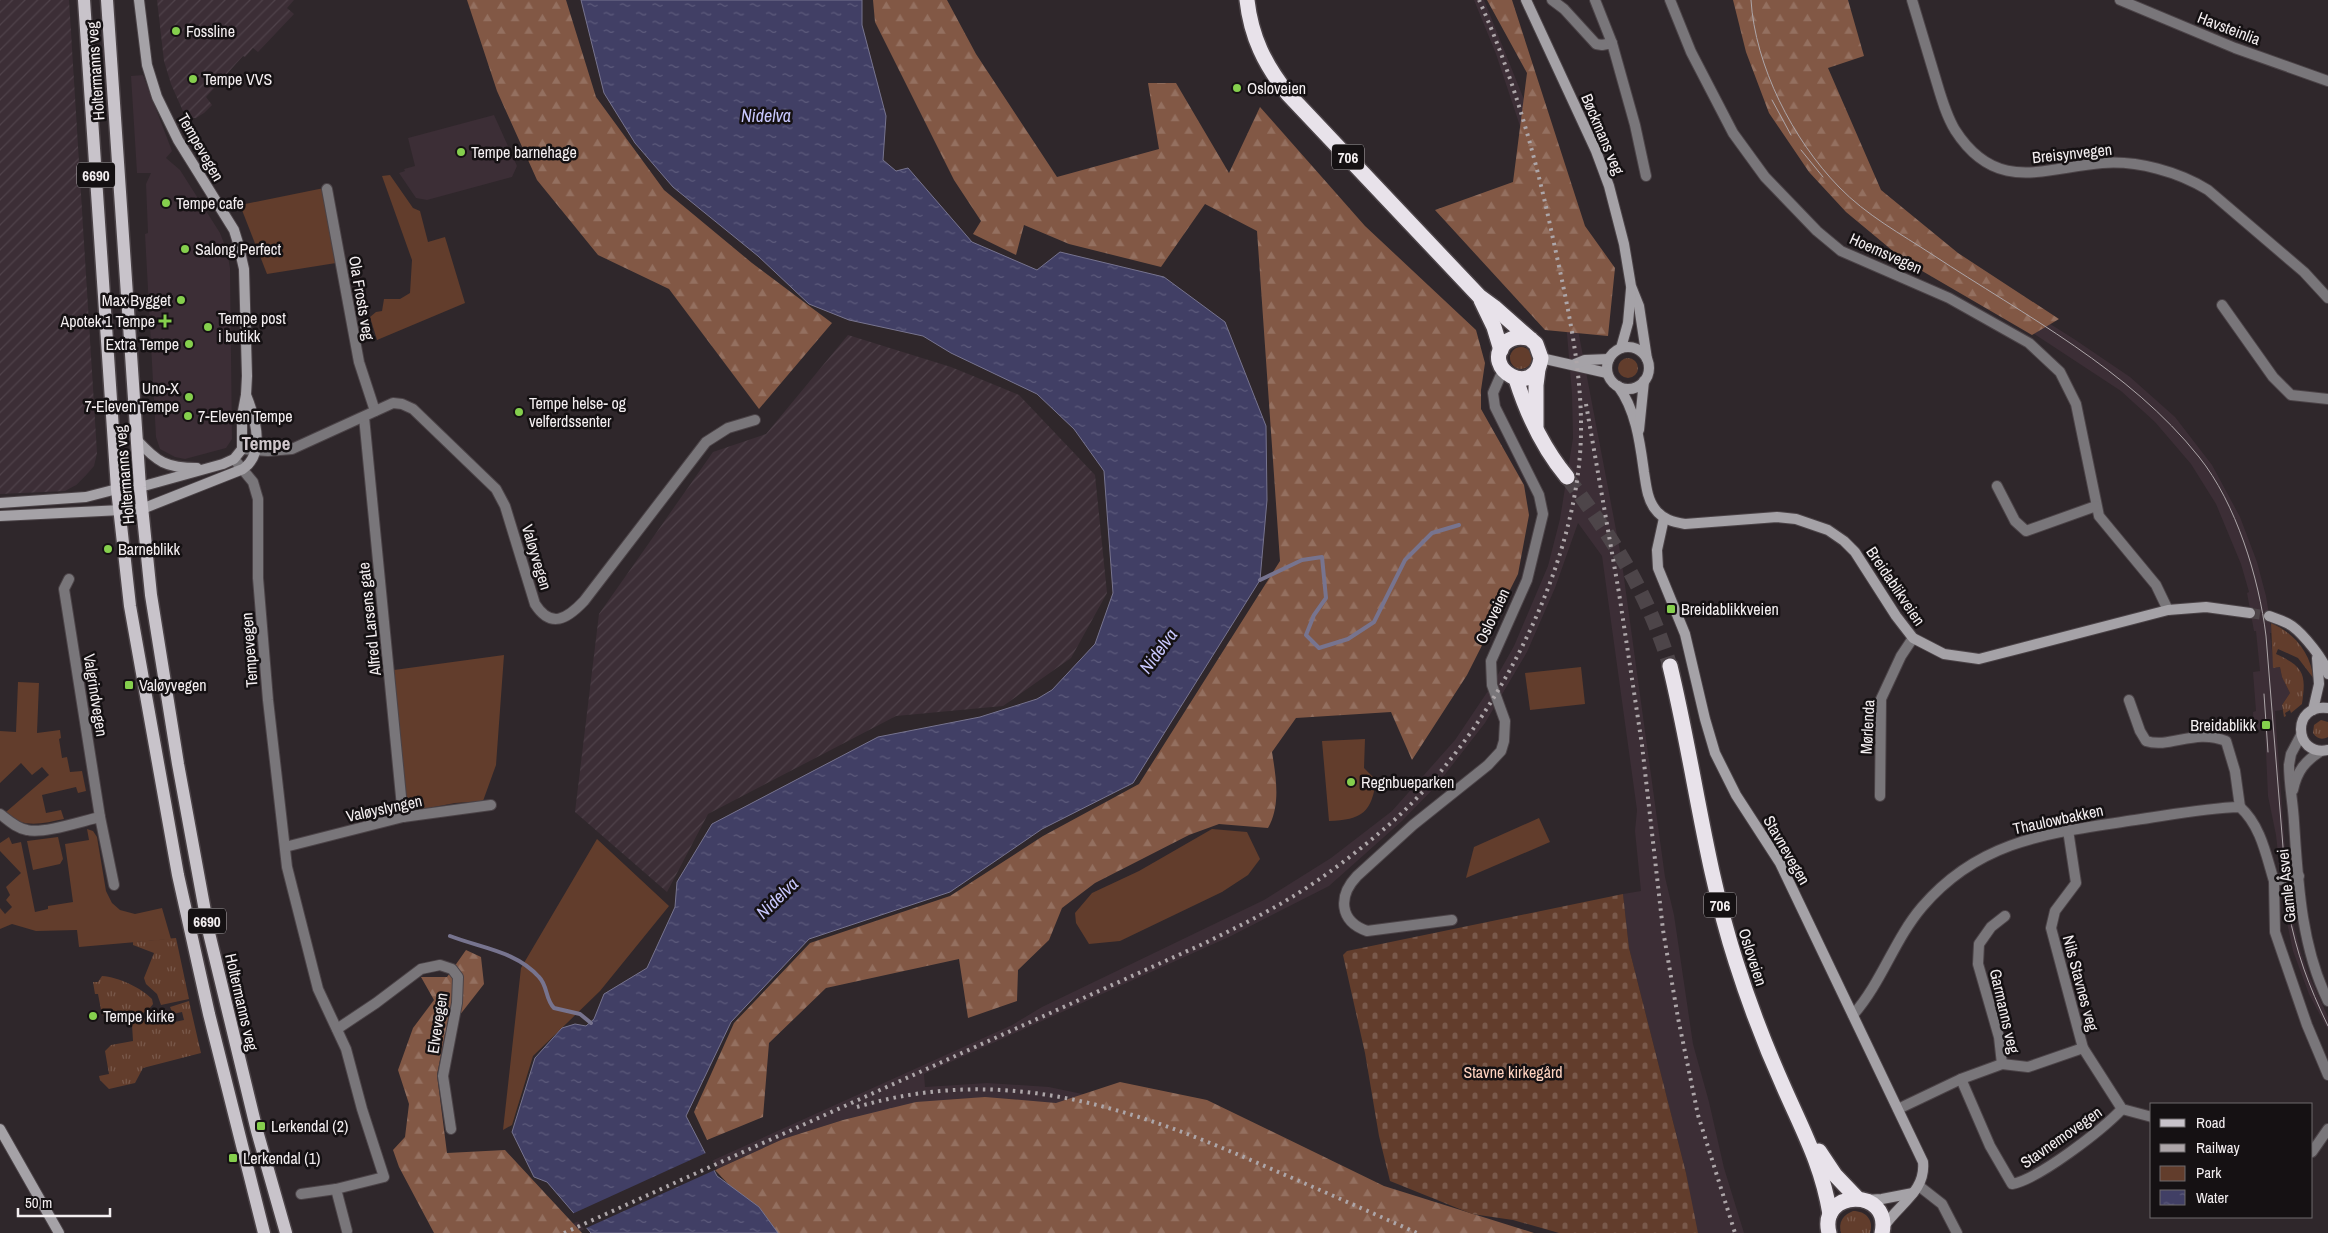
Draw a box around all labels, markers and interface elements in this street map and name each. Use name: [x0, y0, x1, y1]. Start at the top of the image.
street label: Havsteinlia: [2194, 6, 2264, 50]
street label: Holtermanns veg: [81, 20, 109, 121]
place label: Fossline: [186, 20, 235, 42]
marker: Fossline: [170, 25, 182, 37]
place label: Tempe VVS: [203, 68, 273, 90]
marker: Tempe VVS: [187, 73, 199, 85]
place label: Osloveien: [1247, 77, 1306, 99]
marker: Osloveien: [1231, 82, 1243, 94]
street label: Bøckmans veg: [1576, 90, 1630, 179]
water label: Nidelva: [741, 103, 791, 128]
street label: Tempevegen: [173, 109, 229, 185]
street label: Breisynvegen: [2031, 138, 2113, 168]
place label: Tempe barnehage: [471, 141, 577, 163]
road number: 706: [1332, 144, 1364, 170]
marker: Tempe barnehage: [455, 146, 467, 158]
road number: 6690: [77, 162, 115, 188]
place label: Tempe cafe: [176, 192, 244, 214]
marker: Tempe cafe: [160, 197, 172, 209]
street label: Hoemsvegen: [1846, 227, 1926, 279]
place label: Salong Perfect: [195, 238, 281, 260]
marker: Salong Perfect: [179, 243, 191, 255]
street label: Ola Frosts veg: [344, 254, 380, 343]
place label: Max Bygget: [102, 289, 171, 311]
marker: Max Bygget: [175, 294, 187, 306]
place label: Tempe post i butikk: [218, 307, 286, 347]
place label: Apotek 1 Tempe: [59, 310, 155, 332]
marker: Apotek 1 Tempe: [159, 315, 171, 327]
marker: Tempe post i butikk: [202, 321, 214, 333]
place label: Extra Tempe: [106, 333, 179, 355]
marker: Extra Tempe: [183, 338, 195, 350]
place label: Uno-X 7-Eleven Tempe: [84, 377, 179, 417]
marker: Uno-X 7-Eleven Tempe: [183, 391, 195, 403]
place label: Tempe helse- og velferdssenter: [529, 392, 627, 432]
place label: 7-Eleven Tempe: [198, 405, 293, 427]
marker: Tempe helse- og velferdssenter: [513, 406, 525, 418]
marker: 7-Eleven Tempe: [182, 410, 194, 422]
street label: Holtermanns veg: [109, 424, 139, 525]
district label: Tempe: [241, 430, 291, 456]
street label: Valøyvegen: [517, 521, 557, 593]
place label: Barneblikk: [118, 538, 180, 560]
street label: Breidablikveien: [1861, 542, 1931, 630]
marker: Barneblikk: [102, 543, 114, 555]
street label: Alfred Larsens gate: [352, 561, 386, 678]
street label: Osloveien: [1470, 585, 1514, 647]
place label: Breidablikkveien: [1681, 598, 1779, 620]
marker: Breidablikkveien: [1665, 603, 1677, 615]
street label: Tempevegen: [235, 612, 263, 688]
water label: Nidelva: [1133, 623, 1183, 679]
street label: Valgrindvegen: [79, 652, 113, 738]
place label: Valøyvegen: [139, 674, 207, 696]
marker: Valøyvegen: [123, 679, 135, 691]
street label: Mørlenda: [1855, 698, 1879, 755]
place label: Breidablikk: [2190, 714, 2256, 736]
marker: Breidablikk: [2260, 719, 2272, 731]
place label: Regnbueparken: [1361, 771, 1454, 793]
marker: Regnbueparken: [1345, 776, 1357, 788]
street label: Valøyslyngen: [344, 789, 424, 827]
street label: Thaulowbakken: [2011, 799, 2105, 839]
street label: Stavnevegen: [1758, 811, 1816, 889]
street label: Gamle Åsvei: [2271, 848, 2301, 924]
water label: Nidelva: [750, 872, 804, 924]
road number: 706: [1704, 892, 1736, 918]
road number: 6690: [188, 908, 226, 934]
street label: Osloveien: [1733, 926, 1773, 988]
street label: Nils Stavnes veg: [2058, 933, 2105, 1034]
street label: Holtermanns veg: [220, 951, 264, 1053]
street label: Garmanns veg: [1985, 967, 2026, 1056]
street label: Elvevegen: [421, 991, 453, 1055]
place label: Tempe kirke: [103, 1005, 174, 1027]
marker: Tempe kirke: [87, 1010, 99, 1022]
park label: Stavne kirkegård: [1463, 1061, 1563, 1083]
street label: Stavnemovegen: [2016, 1101, 2106, 1173]
legend: [2150, 1103, 2313, 1218]
text: Road: [2196, 1112, 2225, 1133]
place label: Lerkendal (2): [271, 1115, 348, 1137]
marker: Lerkendal (2): [255, 1120, 267, 1132]
text: Railway: [2196, 1137, 2241, 1158]
place label: Lerkendal (1): [243, 1147, 320, 1169]
marker: Lerkendal (1): [227, 1152, 239, 1164]
text: Park: [2196, 1162, 2222, 1183]
scale bar: [18, 1186, 110, 1218]
text: Water: [2196, 1187, 2228, 1208]
text: 50 m: [25, 1192, 52, 1213]

